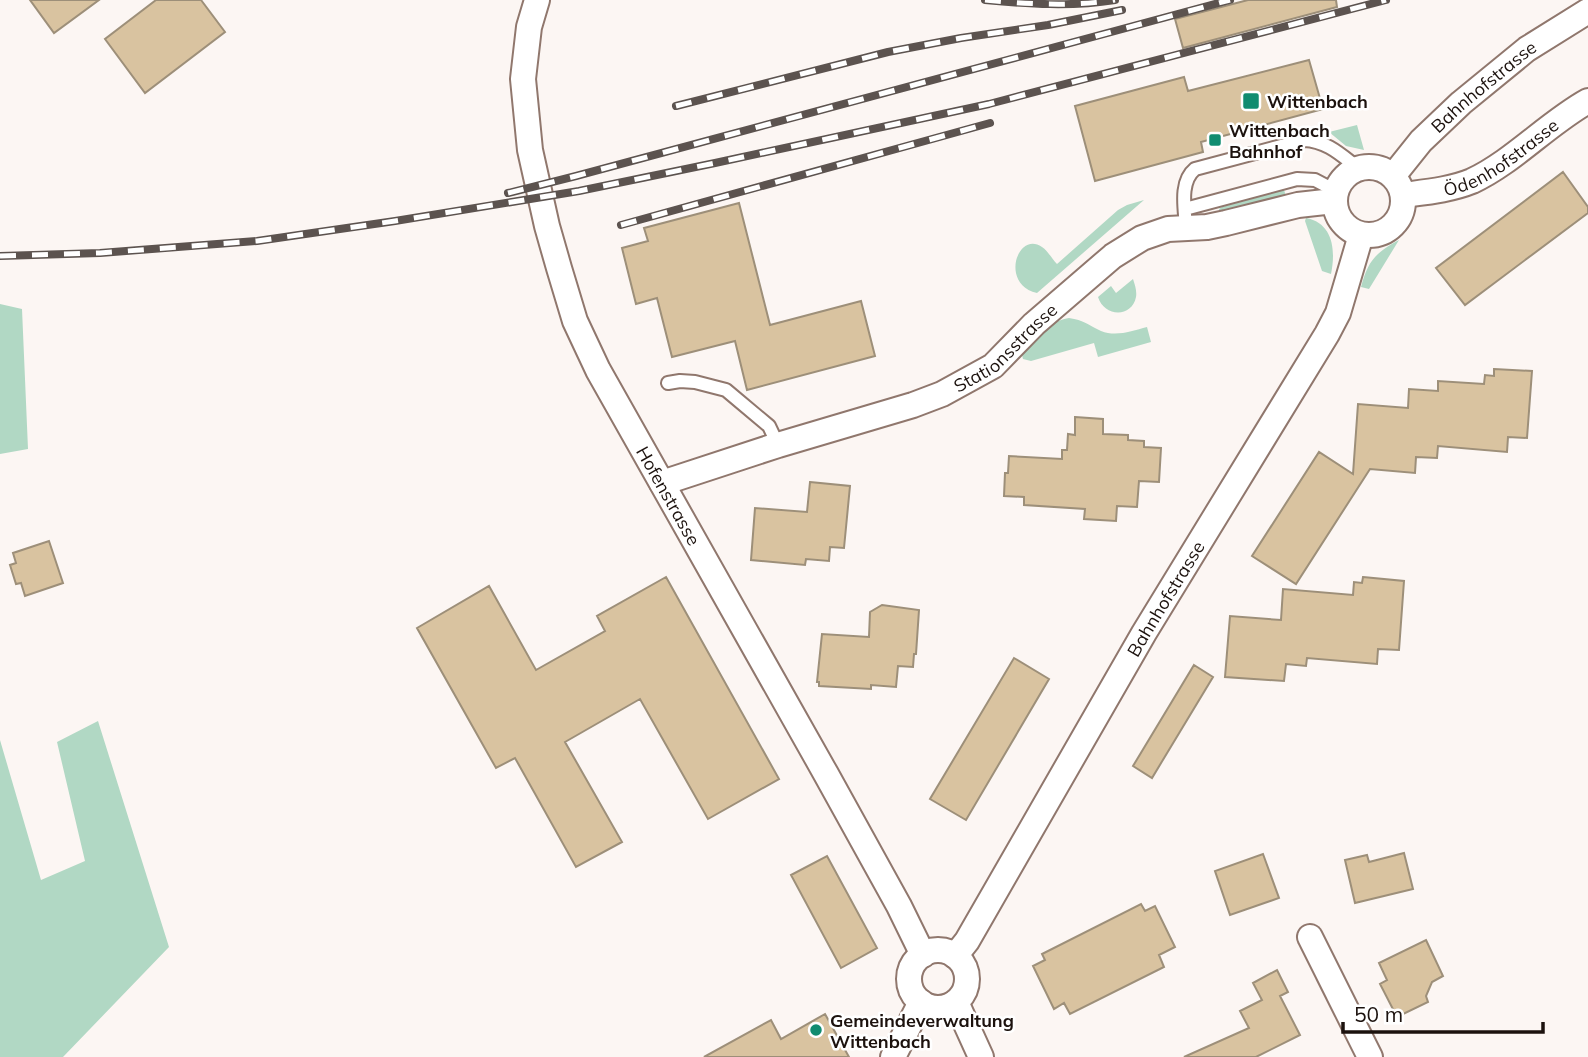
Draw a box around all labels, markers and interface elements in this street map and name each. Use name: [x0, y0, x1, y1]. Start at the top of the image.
street label: Bahnhofstrasse: [1426, 35, 1540, 137]
place label: Wittenbach: [1267, 90, 1368, 113]
marker: Wittenbach: [1241, 91, 1261, 111]
street label: Ödenhofstrasse: [1441, 113, 1563, 201]
place label: Wittenbach Bahnhof: [1229, 119, 1330, 163]
marker: Wittenbach Bahnhof: [1207, 132, 1223, 148]
street label: Stationsstrasse: [949, 298, 1062, 397]
street label: Hofenstrasse: [632, 442, 706, 549]
street label: Bahnhofstrasse: [1122, 537, 1209, 660]
scale bar: [1343, 990, 1542, 1034]
text: 50 m: [1354, 1001, 1403, 1027]
place label: Gemeindeverwaltung Wittenbach: [830, 1009, 1014, 1053]
marker: Gemeindeverwaltung Wittenbach: [808, 1022, 824, 1038]

